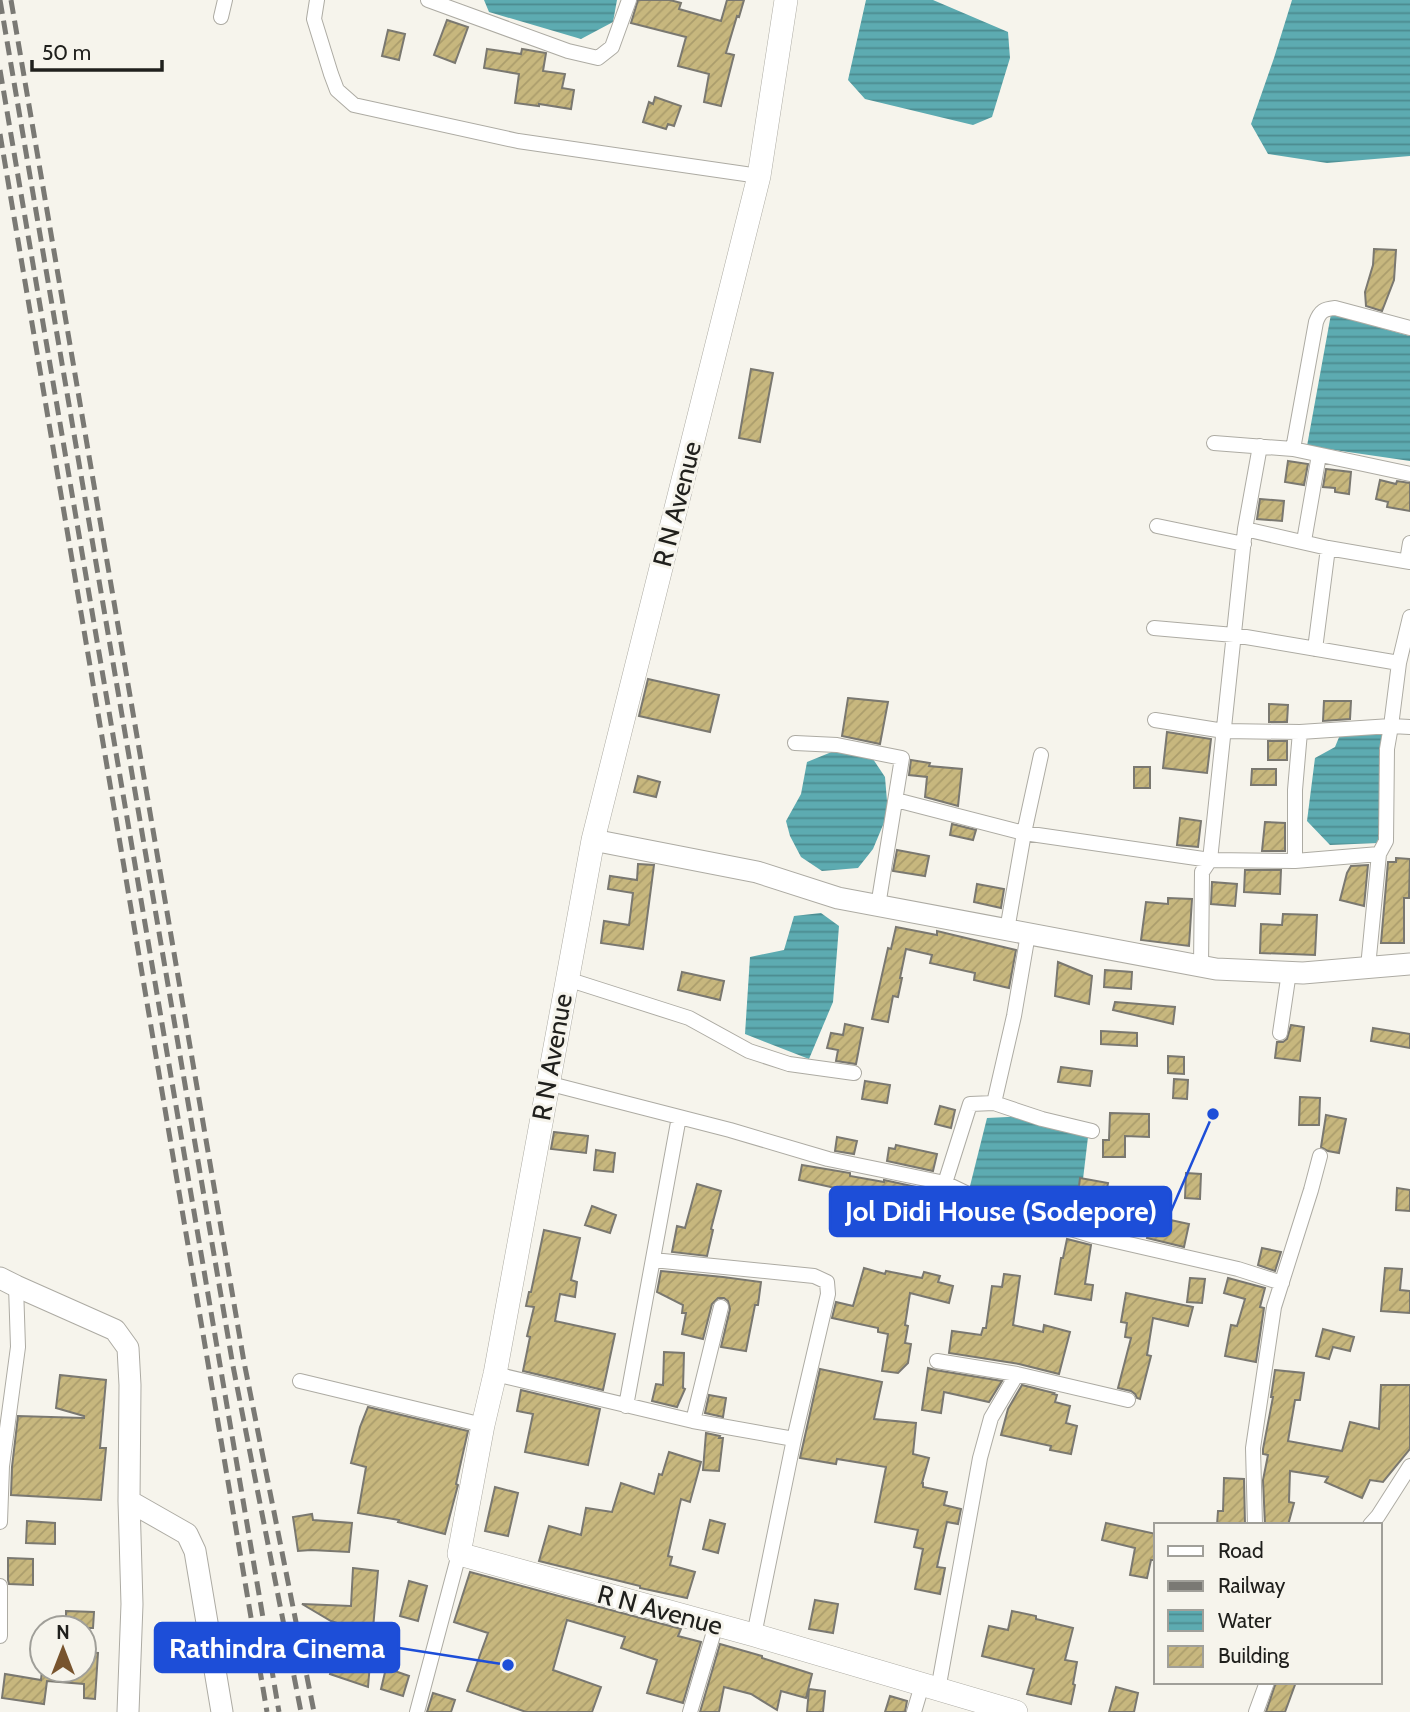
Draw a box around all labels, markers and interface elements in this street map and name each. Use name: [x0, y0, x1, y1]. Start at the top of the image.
scale bar: [32, 28, 161, 72]
text: 50 m: [42, 40, 91, 65]
street label: R N Avenue: [646, 438, 708, 570]
street label: R N Avenue: [525, 991, 579, 1123]
callout: Jol Didi House (Sodepore): [830, 1187, 1171, 1236]
text: Jol Didi House (Sodepore): [844, 1194, 1157, 1228]
legend: [1154, 1523, 1382, 1684]
text: Road: [1218, 1538, 1264, 1563]
text: Railway: [1218, 1573, 1286, 1598]
street label: R N Avenue: [594, 1578, 726, 1642]
text: Water: [1218, 1608, 1272, 1633]
north arrow: [28, 1614, 98, 1684]
text: N: [56, 1621, 70, 1644]
callout: Rathindra Cinema: [155, 1623, 399, 1672]
text: Rathindra Cinema: [169, 1631, 385, 1665]
text: Building: [1218, 1643, 1290, 1668]

